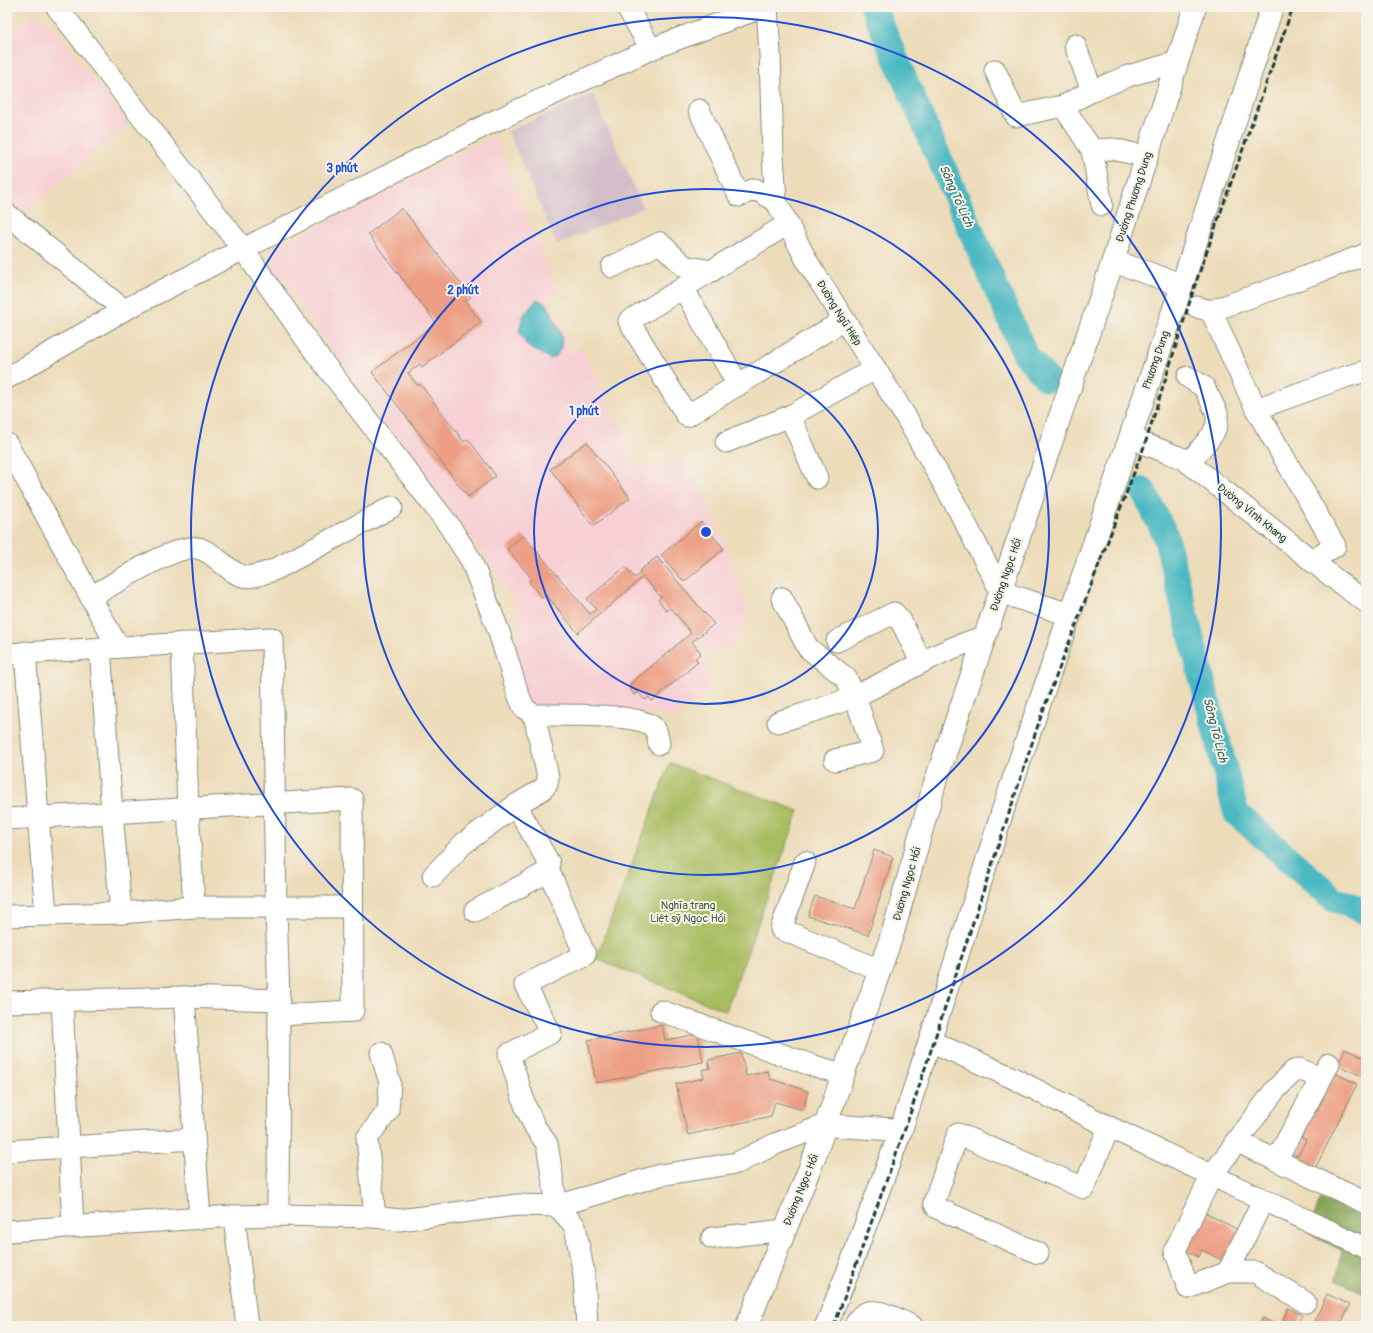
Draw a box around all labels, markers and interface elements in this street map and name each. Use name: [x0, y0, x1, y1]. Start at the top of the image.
street label: Đường Phương Dung: [1113, 150, 1155, 244]
text: 3 phút: [326, 161, 359, 176]
water label: Sông Tô Lịch: [936, 163, 977, 231]
street label: Đường Ngũ Hiệp: [814, 278, 864, 348]
text: 2 phút: [447, 283, 480, 298]
street label: Phương Dung: [1140, 329, 1172, 391]
text: 1 phút: [569, 404, 600, 419]
street label: Đường Vĩnh Khang: [1214, 481, 1290, 545]
centre of rings: [699, 525, 713, 539]
street label: Đường Ngọc Hồi: [987, 537, 1025, 613]
water label: Sông Tô Lịch: [1200, 696, 1231, 765]
street label: Đường Ngọc Hồi: [890, 846, 924, 922]
park label: Nghĩa trang Liệt sỹ Ngọc Hồi: [650, 899, 726, 925]
street label: Đường Ngọc Hồi: [781, 1152, 821, 1228]

